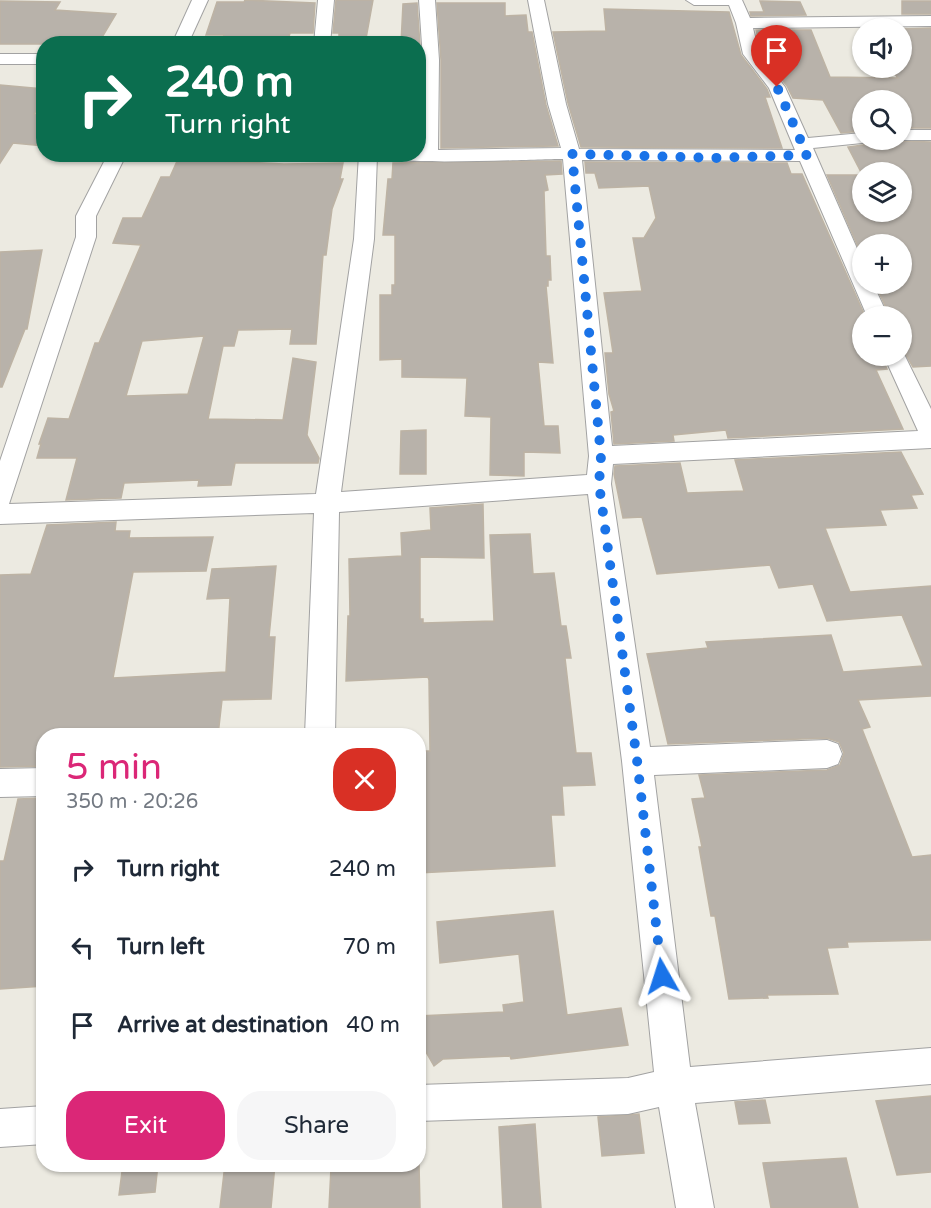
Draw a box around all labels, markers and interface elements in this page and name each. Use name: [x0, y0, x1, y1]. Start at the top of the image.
map controls: [852, 18, 912, 366]
button: sound: [852, 18, 912, 78]
pin: [751, 25, 802, 87]
icon: arrive: [760, 34, 793, 67]
text: 240 m: [165, 57, 294, 108]
icon: right: [66, 60, 144, 138]
button: search: [852, 90, 912, 150]
text: Turn right: [165, 108, 291, 141]
button: layers: [852, 162, 912, 222]
button: +: [852, 234, 912, 294]
button: −: [852, 306, 912, 366]
text: 5 min: [66, 746, 162, 789]
button: close: [333, 748, 396, 811]
text: 350 m · 20:26: [66, 790, 198, 814]
icon: right: [66, 853, 99, 886]
text: Turn right: [117, 856, 219, 882]
text: 240 m: [329, 856, 396, 882]
icon: left: [66, 931, 99, 964]
text: Turn left: [117, 934, 205, 960]
text: 70 m: [342, 934, 396, 960]
position arrow: [630, 944, 694, 1008]
icon: arrive: [66, 1009, 99, 1042]
text: Arrive at destination: [117, 1012, 328, 1038]
text: 40 m: [346, 1012, 400, 1038]
button: Exit: [66, 1091, 225, 1160]
button: Share: [237, 1091, 396, 1160]

